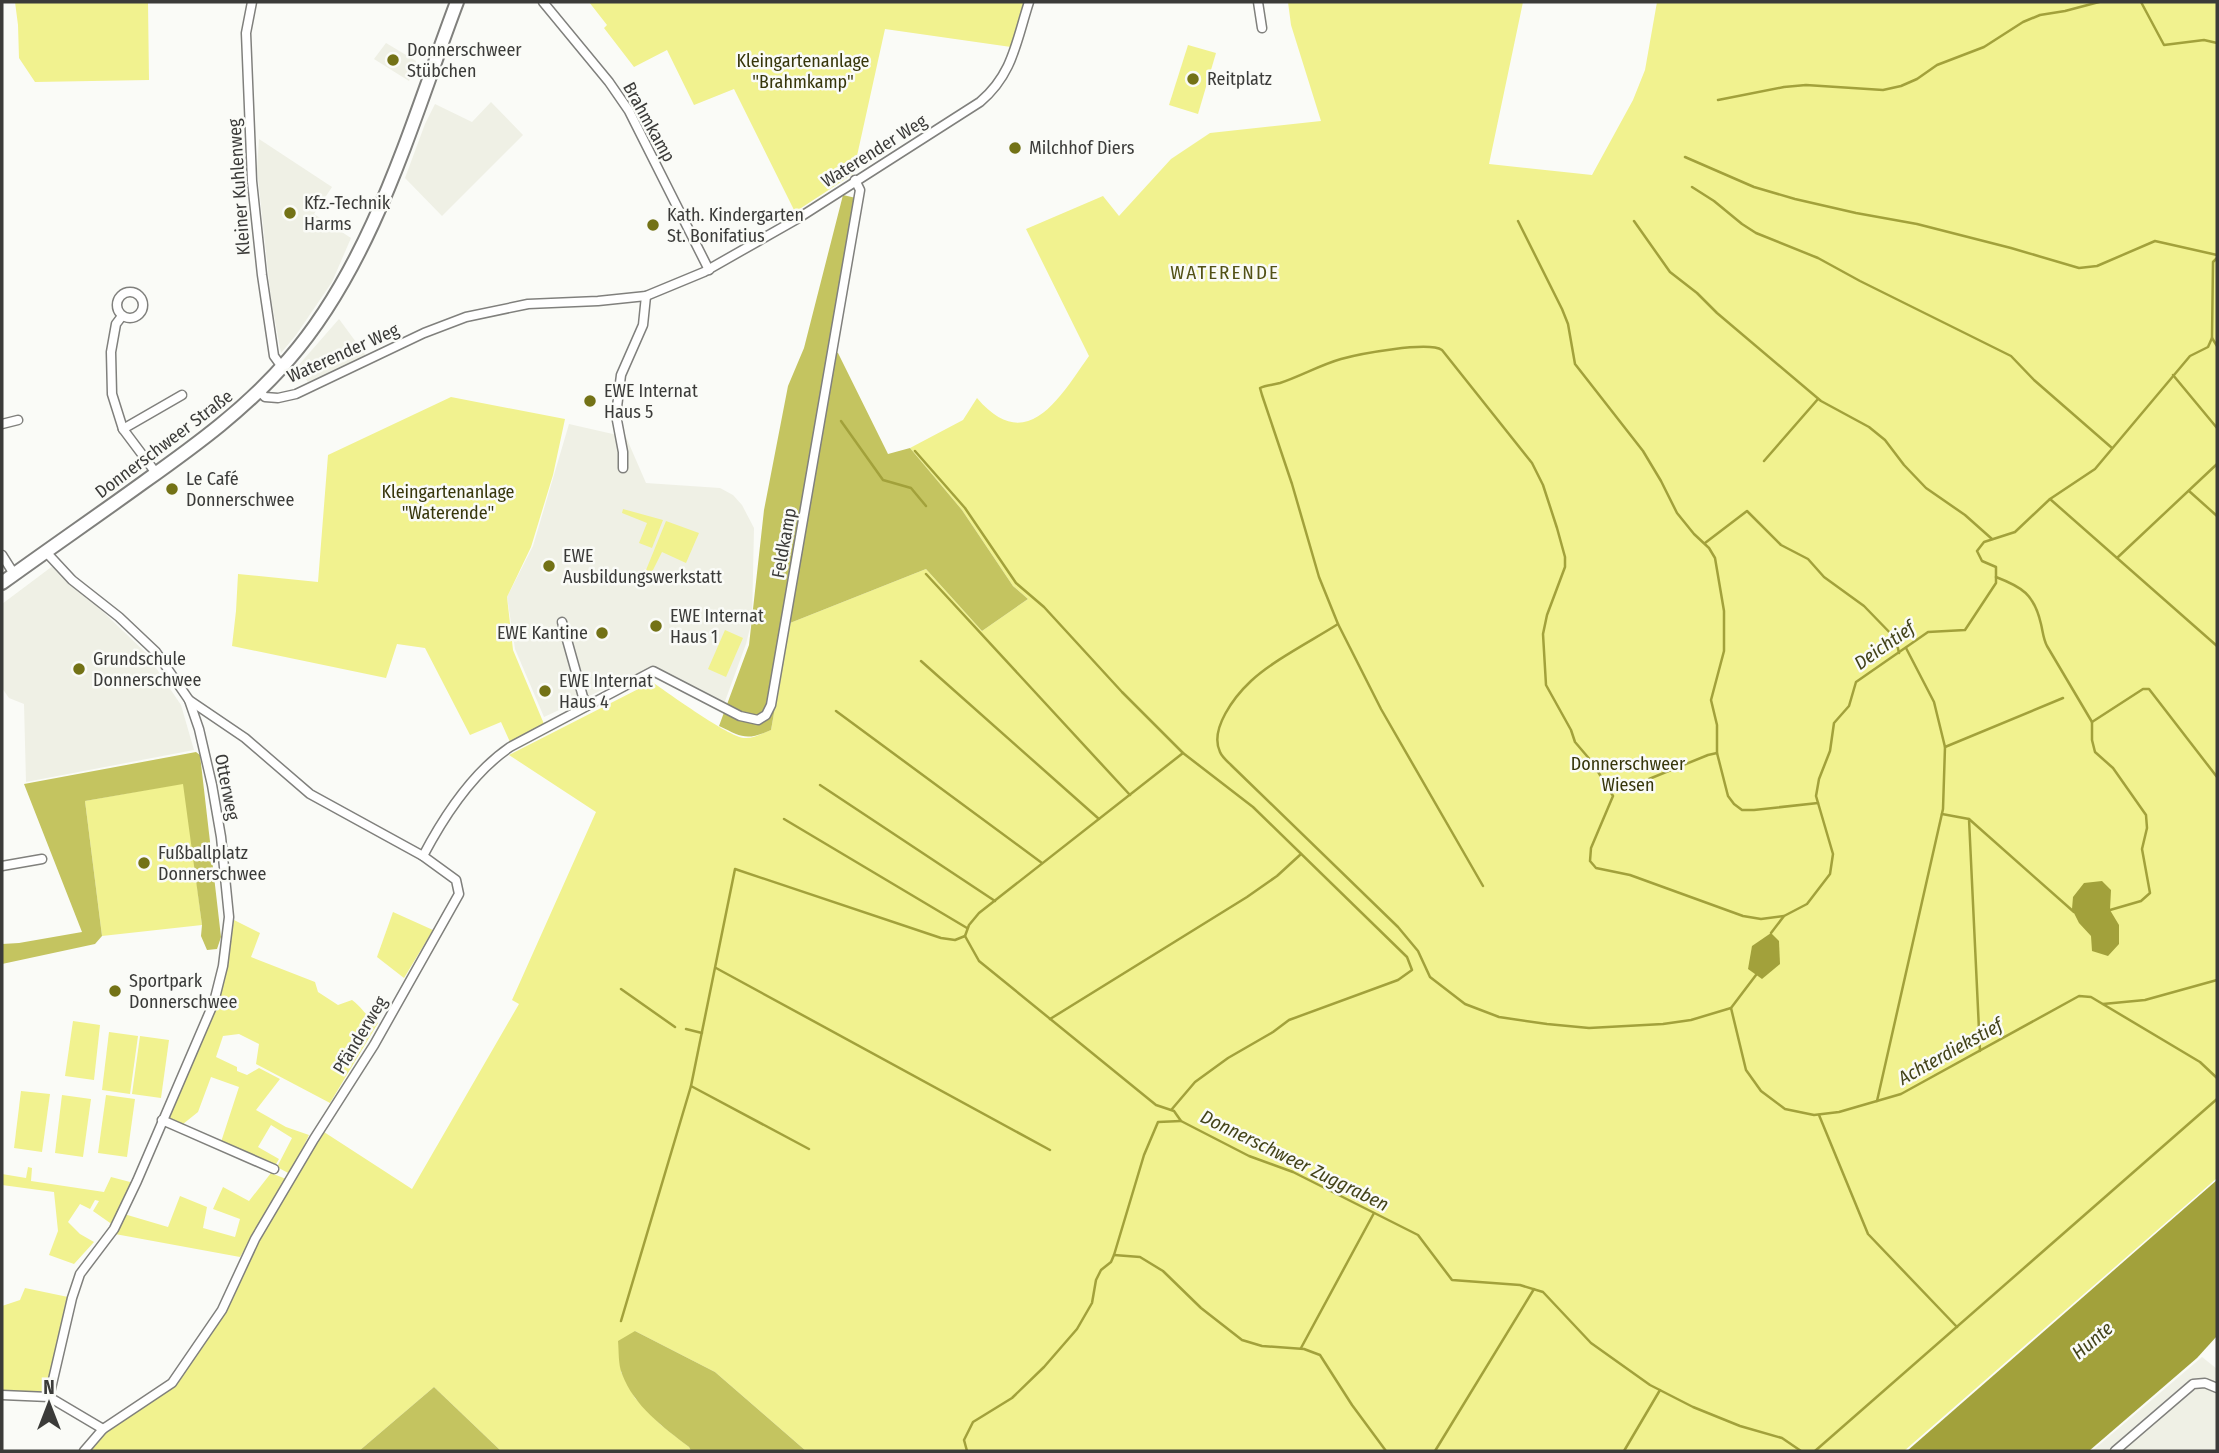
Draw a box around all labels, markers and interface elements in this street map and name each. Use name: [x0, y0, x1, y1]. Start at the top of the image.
place label: Donnerschweer Stübchen: [407, 39, 522, 82]
park label: Kleingartenanlage "Brahmkamp": [737, 50, 870, 93]
marker: Donnerschweer Stübchen: [385, 52, 401, 68]
place label: Reitplatz: [1207, 68, 1272, 90]
marker: Reitplatz: [1185, 71, 1201, 87]
street label: Brahmkamp: [618, 78, 680, 166]
street label: Waterender Weg: [817, 110, 931, 192]
street label: Kleiner Kuhlenweg: [223, 117, 255, 256]
place label: Milchhof Diers: [1029, 137, 1135, 159]
marker: Milchhof Diers: [1007, 140, 1023, 156]
place label: Kfz.-Technik Harms: [304, 192, 391, 235]
place label: Kath. Kindergarten St. Bonifatius: [667, 204, 804, 247]
marker: Kfz.-Technik Harms: [282, 205, 298, 221]
marker: Kath. Kindergarten St. Bonifatius: [645, 217, 661, 233]
district label: WATERENDE: [1170, 261, 1280, 284]
street label: Waterender Weg: [284, 318, 403, 387]
place label: EWE Internat Haus 5: [604, 380, 698, 423]
street label: Donnerschweer Straße: [91, 385, 237, 503]
marker: EWE Internat Haus 5: [582, 393, 598, 409]
place label: Le Café Donnerschwee: [186, 468, 294, 511]
marker: Le Café Donnerschwee: [164, 481, 180, 497]
park label: Kleingartenanlage "Waterende": [382, 481, 515, 524]
street label: Feldkamp: [767, 506, 801, 580]
place label: EWE Ausbildungswerkstatt: [563, 545, 722, 588]
marker: EWE Ausbildungswerkstatt: [541, 558, 557, 574]
place label: EWE Internat Haus 1: [670, 605, 764, 648]
water label: Deichtief: [1850, 615, 1921, 674]
marker: EWE Internat Haus 1: [648, 618, 664, 634]
place label: EWE Kantine: [497, 622, 588, 644]
marker: EWE Kantine: [594, 625, 610, 641]
place label: Grundschule Donnerschwee: [93, 648, 201, 691]
marker: Grundschule Donnerschwee: [71, 661, 87, 677]
place label: EWE Internat Haus 4: [559, 670, 653, 713]
marker: EWE Internat Haus 4: [537, 683, 553, 699]
street label: Otterweg: [210, 752, 244, 823]
park label: Donnerschweer Wiesen: [1571, 753, 1686, 796]
place label: Fußballplatz Donnerschwee: [158, 842, 266, 885]
marker: Fußballplatz Donnerschwee: [136, 855, 152, 871]
place label: Sportpark Donnerschwee: [129, 970, 237, 1013]
marker: Sportpark Donnerschwee: [107, 983, 123, 999]
street label: Pfänderweg: [328, 992, 392, 1078]
water label: Achterdiekstief: [1893, 1012, 2009, 1090]
water label: Donnerschweer Zuggraben: [1197, 1105, 1393, 1216]
water label: Hunte: [2067, 1317, 2117, 1364]
north arrow: [14, 1369, 84, 1439]
text: N: [43, 1376, 55, 1399]

